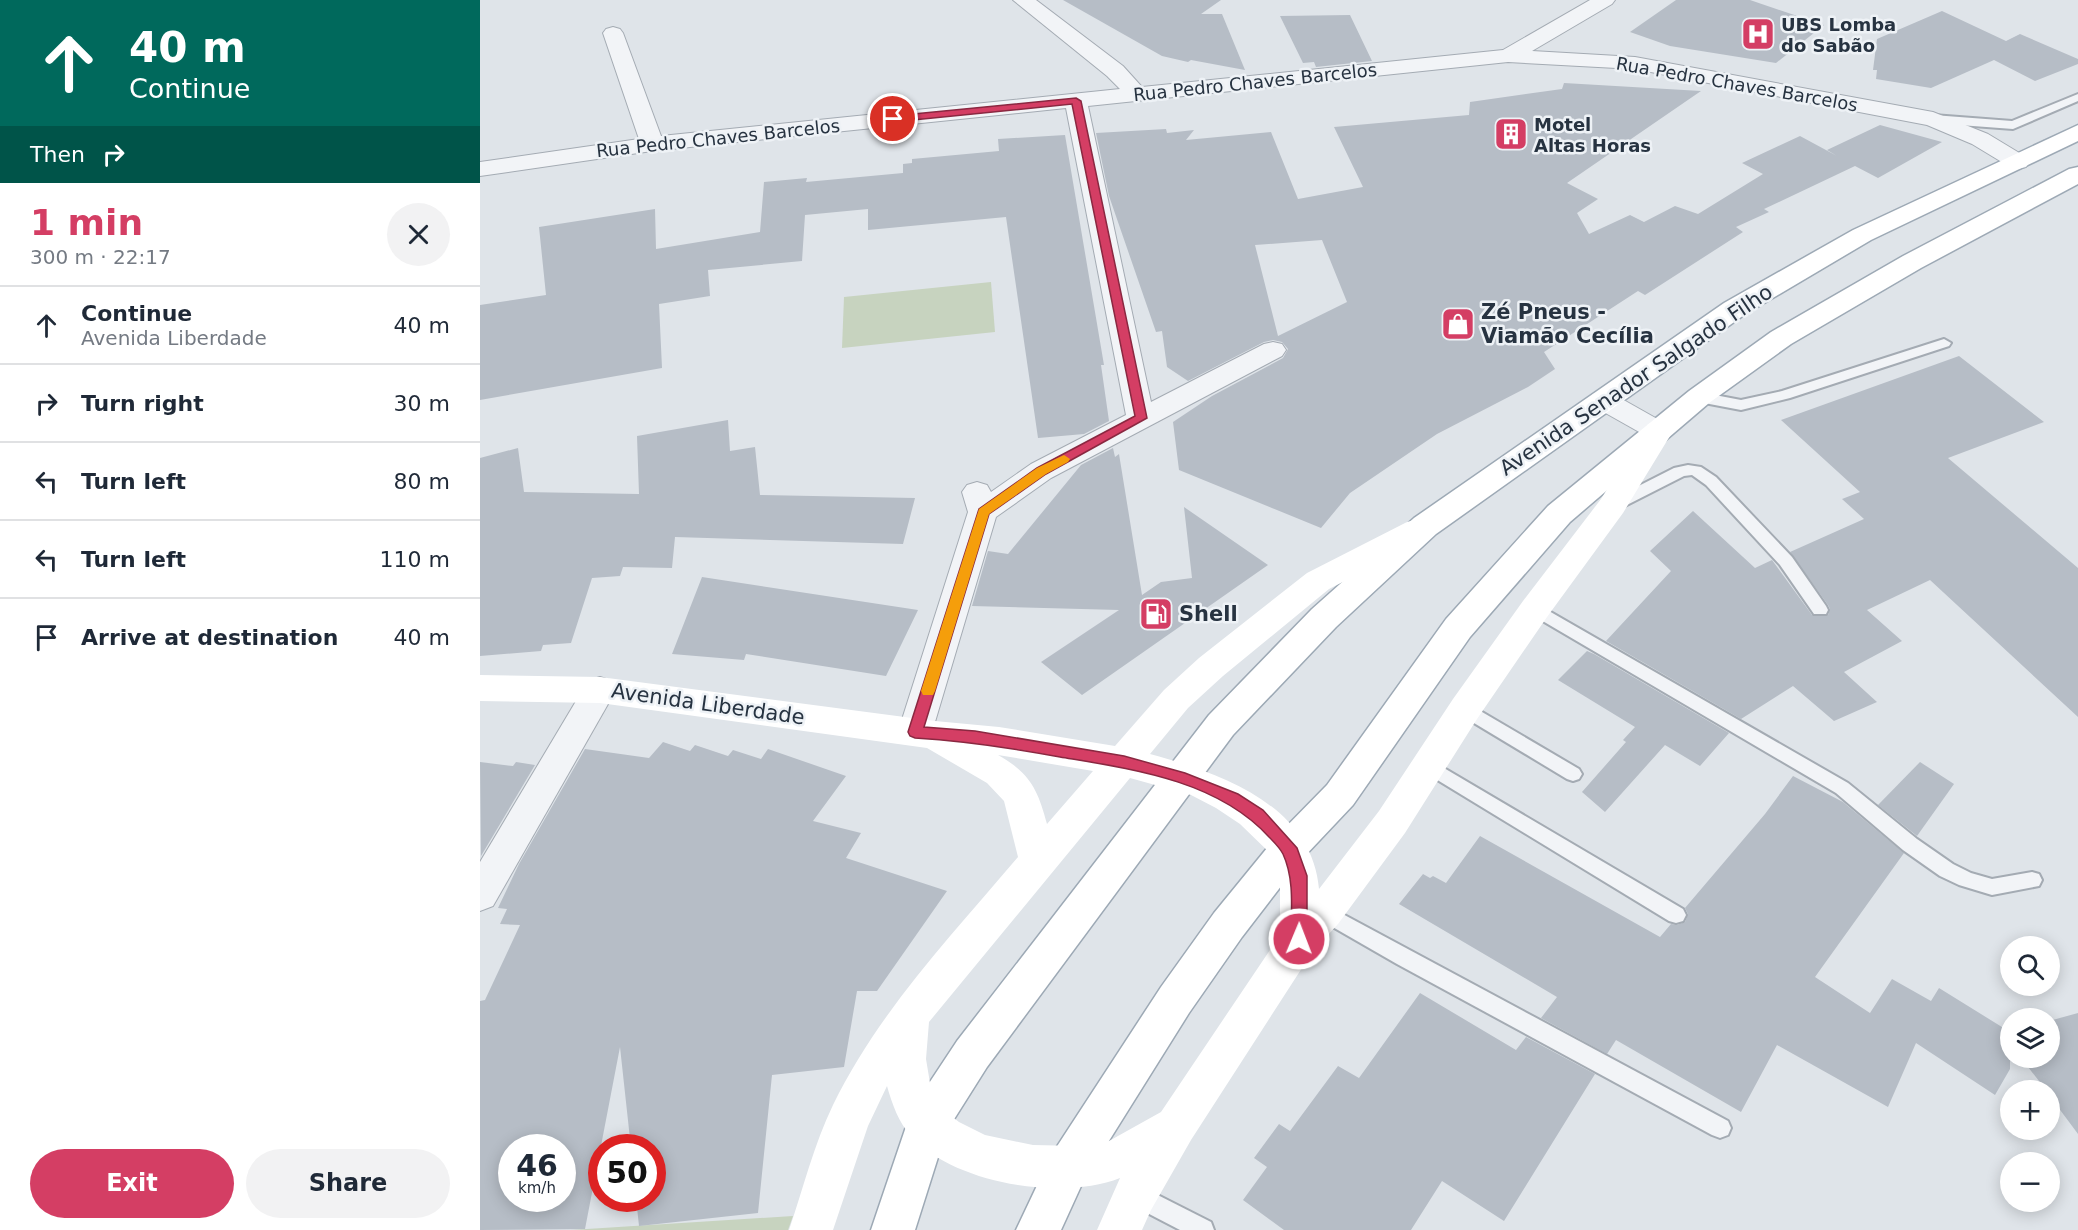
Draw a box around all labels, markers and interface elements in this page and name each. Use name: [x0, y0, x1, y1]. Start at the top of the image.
place label: UBS Lomba do Sabão: [1781, 14, 1896, 56]
hospital icon: UBS Lomba do Sabão: [1740, 16, 1776, 52]
text: 40 m: [129, 23, 246, 72]
icon: ahead: [30, 24, 108, 102]
street label: Rua Pedro Chaves Barcelos: [1615, 52, 1859, 116]
street label: Rua Pedro Chaves Barcelos: [1132, 59, 1378, 105]
text: Continue: [129, 73, 250, 104]
pin: [867, 93, 918, 144]
icon: arrive: [876, 102, 909, 135]
place label: Motel Altas Horas: [1534, 114, 1651, 156]
street label: Rua Pedro Chaves Barcelos: [595, 115, 841, 161]
building icon: Motel Altas Horas: [1493, 116, 1529, 152]
icon: right: [97, 138, 130, 171]
text: Then: [30, 142, 85, 167]
text: 1 min: [30, 202, 143, 243]
button: close: [387, 203, 450, 266]
text: 300 m · 22:17: [30, 245, 171, 269]
street label: Avenida Senador Salgado Filho: [1495, 279, 1777, 481]
place label: Zé Pneus - Viamão Cecília: [1481, 300, 1654, 348]
text: Continue: [81, 301, 192, 326]
shop icon: Zé Pneus - Viamão Cecília: [1440, 306, 1476, 342]
icon: ahead: [30, 309, 63, 342]
text: 40 m: [394, 313, 450, 338]
text: Avenida Liberdade: [81, 326, 267, 350]
icon: right: [30, 387, 63, 420]
text: Turn right: [81, 391, 204, 416]
text: 30 m: [394, 391, 450, 416]
icon: left: [30, 465, 63, 498]
text: Turn left: [81, 469, 186, 494]
text: 80 m: [394, 469, 450, 494]
icon: left: [30, 543, 63, 576]
text: Turn left: [81, 547, 186, 572]
text: 110 m: [380, 547, 450, 572]
fuel station icon: Shell: [1138, 596, 1174, 632]
place label: Shell: [1179, 602, 1238, 626]
icon: arrive: [30, 621, 63, 654]
text: Arrive at destination: [81, 625, 338, 650]
text: 40 m: [394, 625, 450, 650]
street label: Avenida Liberdade: [610, 679, 806, 729]
position arrow: [1267, 907, 1331, 971]
map controls: [2000, 936, 2060, 1212]
button: search: [2000, 936, 2060, 996]
button: layers: [2000, 1008, 2060, 1068]
button: +: [2000, 1080, 2060, 1140]
speed limit sign: 50: [588, 1134, 666, 1212]
text: 46: [516, 1148, 558, 1183]
button: Exit: [30, 1149, 234, 1218]
button: Share: [246, 1149, 450, 1218]
button: −: [2000, 1152, 2060, 1212]
text: km/h: [518, 1179, 556, 1197]

